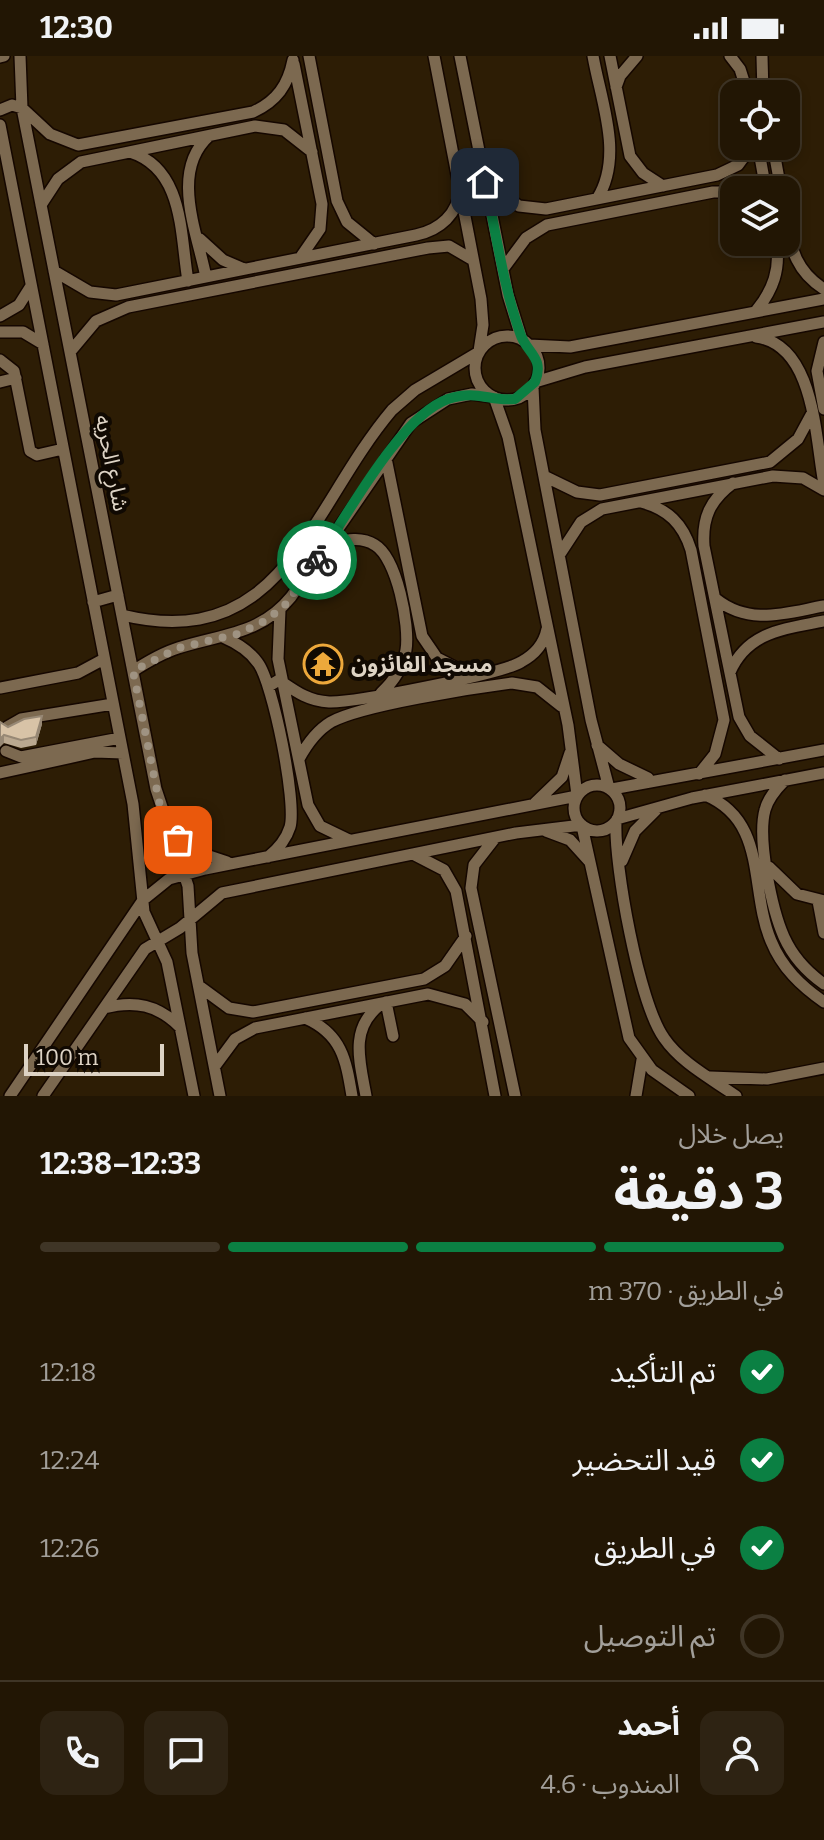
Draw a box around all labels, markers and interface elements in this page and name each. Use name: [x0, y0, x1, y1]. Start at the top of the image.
text: 12:30: [40, 10, 113, 46]
map controls: [720, 80, 800, 256]
button: locate: [720, 80, 800, 160]
pin: [451, 148, 519, 216]
icon: home: [463, 160, 507, 204]
button: layers: [720, 176, 800, 256]
street label: شارع الحريه: [86, 413, 135, 514]
courier: [277, 520, 357, 600]
icon: bike: [295, 538, 339, 582]
temple icon: مسجد الفائزون: [302, 643, 344, 685]
place label: مسجد الفائزون: [351, 651, 492, 678]
pin: [144, 806, 212, 874]
icon: bag: [156, 818, 200, 862]
scale bar: [24, 1040, 164, 1076]
text: 100 m: [36, 1044, 99, 1071]
text: يصل خلال: [678, 1119, 784, 1150]
text: 12:33–12:38: [40, 1146, 201, 1182]
text: 3 دقيقة: [614, 1160, 784, 1223]
text: في الطريق · 370 m: [588, 1276, 784, 1307]
icon: check: [740, 1350, 784, 1394]
text: تم التأكيد: [610, 1354, 716, 1390]
text: 12:18: [40, 1357, 96, 1388]
icon: check: [740, 1438, 784, 1482]
text: قيد التحضير: [573, 1442, 716, 1478]
text: 12:24: [40, 1445, 100, 1476]
icon: check: [740, 1526, 784, 1570]
text: في الطريق: [594, 1530, 716, 1566]
text: 12:26: [40, 1533, 100, 1564]
text: تم التوصيل: [584, 1618, 716, 1654]
text: أحمد: [617, 1707, 680, 1743]
button: phone: [40, 1711, 124, 1795]
button: chat: [144, 1711, 228, 1795]
button: person: [700, 1711, 784, 1795]
text: المندوب · 4.6: [541, 1769, 680, 1800]

